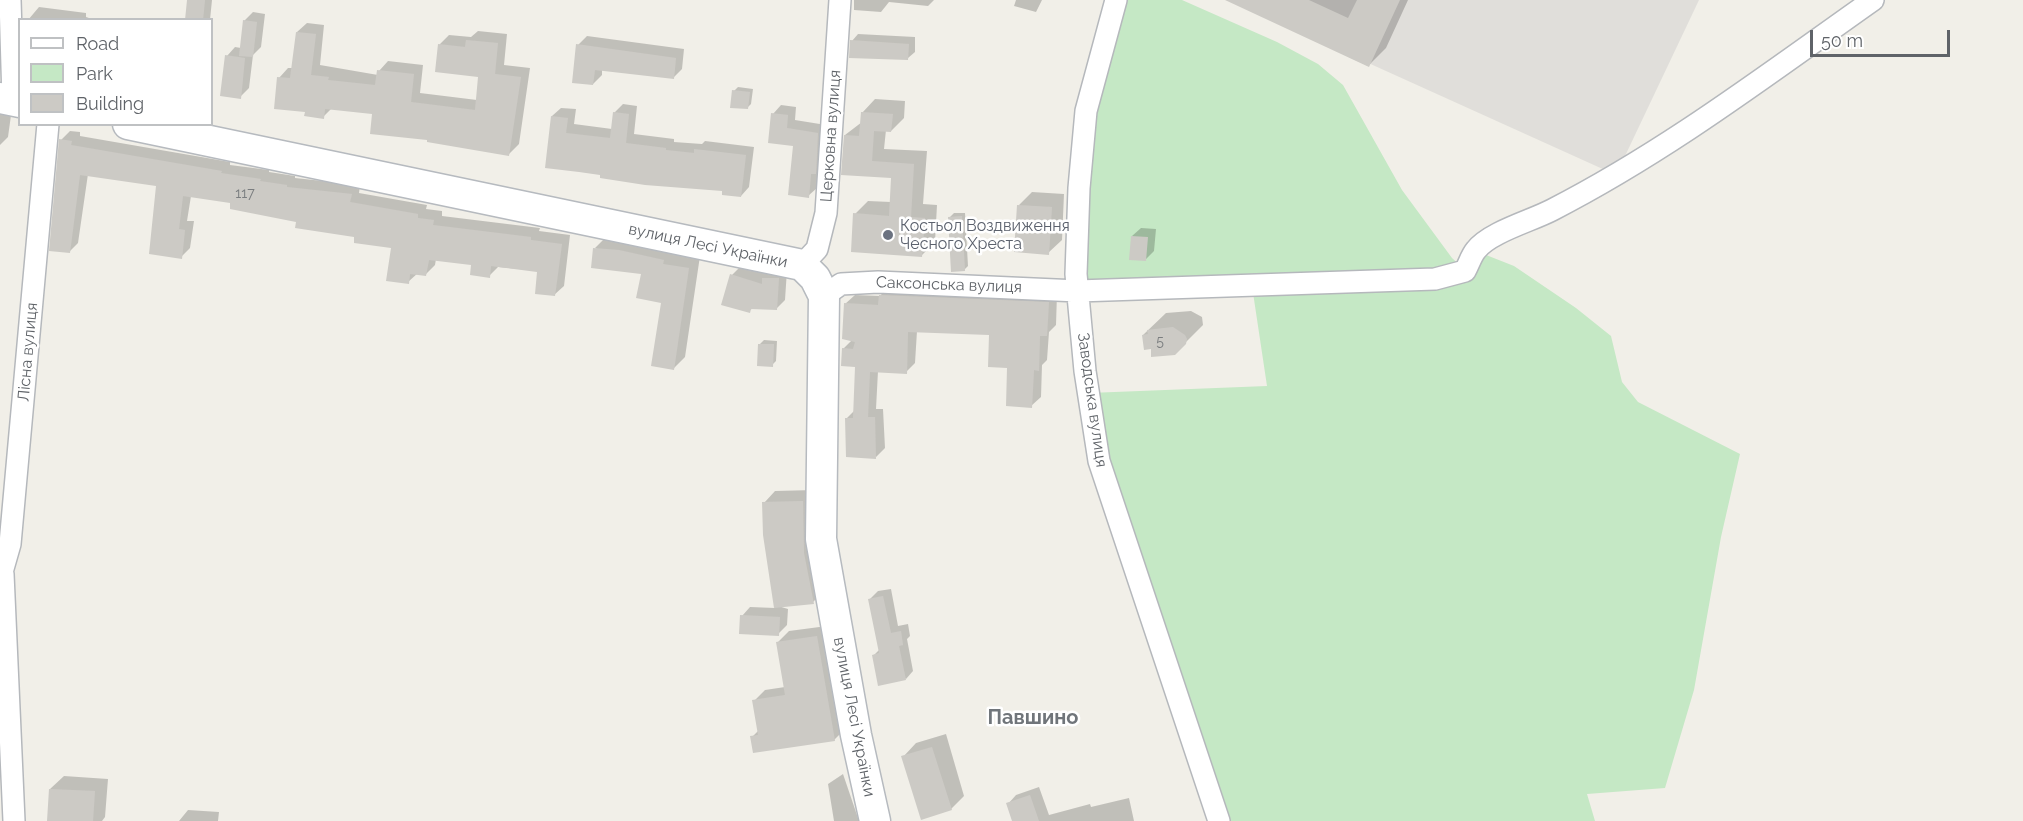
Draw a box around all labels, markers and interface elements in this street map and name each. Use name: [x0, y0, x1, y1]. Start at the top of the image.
legend: [18, 18, 213, 126]
scale bar: [1813, 18, 1952, 56]
text: 50 m: [1821, 30, 1863, 51]
text: Road: [76, 33, 119, 54]
text: Park: [76, 63, 113, 84]
street label: Церковна вулиця: [817, 69, 845, 203]
text: Building: [76, 93, 144, 114]
house number: 117: [235, 186, 255, 202]
place label: Костьол Воздвиження Чесного Хреста: [900, 216, 1070, 254]
street label: вулиця Лесі Українки: [627, 220, 789, 272]
marker: Костьол Воздвиження Чесного Хреста: [881, 228, 895, 242]
street label: Саксонська вулиця: [876, 273, 1022, 297]
street label: Лісна вулиця: [14, 302, 42, 402]
street label: Заводська вулиця: [1073, 331, 1111, 469]
house number: 5: [1156, 334, 1164, 350]
street label: вулиця Лесі Українки: [829, 636, 879, 798]
district label: Павшино: [988, 706, 1078, 730]

